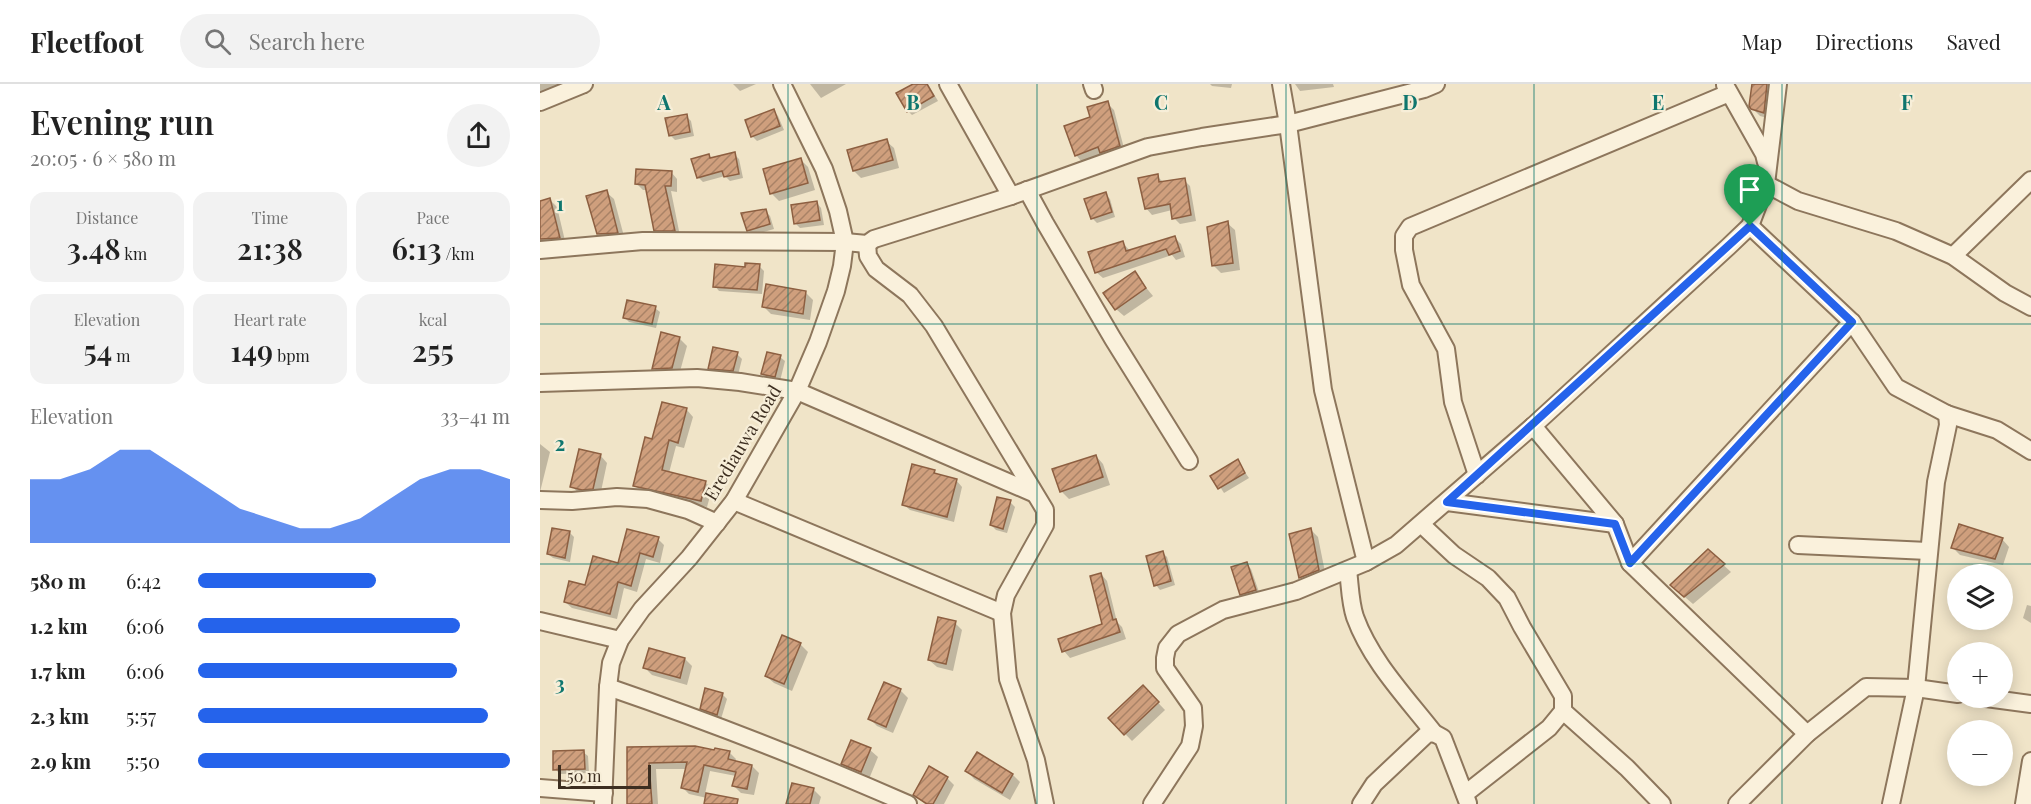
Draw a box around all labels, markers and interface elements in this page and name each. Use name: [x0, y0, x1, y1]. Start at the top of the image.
search box: [180, 14, 600, 68]
text: Fleetfoot: [30, 23, 144, 60]
icon: search: [201, 25, 234, 58]
text: Search here: [249, 26, 365, 56]
text: Map: [1741, 27, 1782, 55]
text: Directions: [1815, 27, 1913, 55]
text: Saved: [1946, 27, 2001, 55]
text: A: [656, 88, 671, 115]
text: B: [906, 88, 920, 115]
text: C: [1154, 88, 1168, 115]
text: D: [1402, 88, 1418, 115]
text: E: [1652, 88, 1664, 115]
text: F: [1901, 88, 1913, 115]
text: Evening run: [30, 99, 214, 143]
button: share: [447, 104, 510, 167]
text: 20:05 · 6 × 580 m: [30, 144, 176, 171]
pin: [1724, 164, 1775, 226]
icon: arrive: [1733, 173, 1766, 206]
text: 1: [556, 189, 564, 216]
text: Distance: [76, 207, 138, 228]
text: Time: [252, 207, 288, 228]
text: Pace: [416, 207, 450, 228]
text: 3.48: [67, 228, 121, 268]
text: 21:38: [237, 228, 303, 268]
text: 6:13: [391, 228, 442, 268]
text: km: [121, 243, 147, 264]
text: /km: [442, 243, 475, 264]
text: Elevation: [74, 309, 140, 330]
text: Heart rate: [233, 309, 307, 330]
text: kcal: [419, 309, 447, 330]
text: 54: [83, 330, 112, 370]
text: 149: [230, 330, 273, 370]
text: 255: [412, 330, 454, 370]
text: m: [112, 345, 131, 366]
text: bpm: [273, 345, 310, 366]
street label: Erediauwa Road: [698, 380, 786, 505]
text: Elevation: [30, 402, 113, 429]
text: 33–41 m: [441, 402, 510, 429]
text: 2: [555, 429, 565, 456]
map controls: [1947, 564, 2013, 786]
button: layers: [1947, 564, 2013, 630]
text: 580 m: [30, 567, 86, 594]
text: 6:42: [126, 567, 161, 594]
text: 1.2 km: [30, 612, 88, 639]
text: 6:06: [126, 612, 164, 639]
button: +: [1947, 642, 2013, 708]
text: 1.7 km: [30, 657, 86, 684]
text: 6:06: [126, 657, 164, 684]
text: 3: [555, 669, 565, 696]
text: 2.3 km: [30, 702, 89, 729]
text: 5:57: [126, 702, 156, 729]
button: −: [1947, 720, 2013, 786]
text: 2.9 km: [30, 747, 91, 774]
text: 5:50: [126, 747, 160, 774]
scale bar: [558, 762, 651, 790]
text: 50 m: [567, 765, 601, 786]

